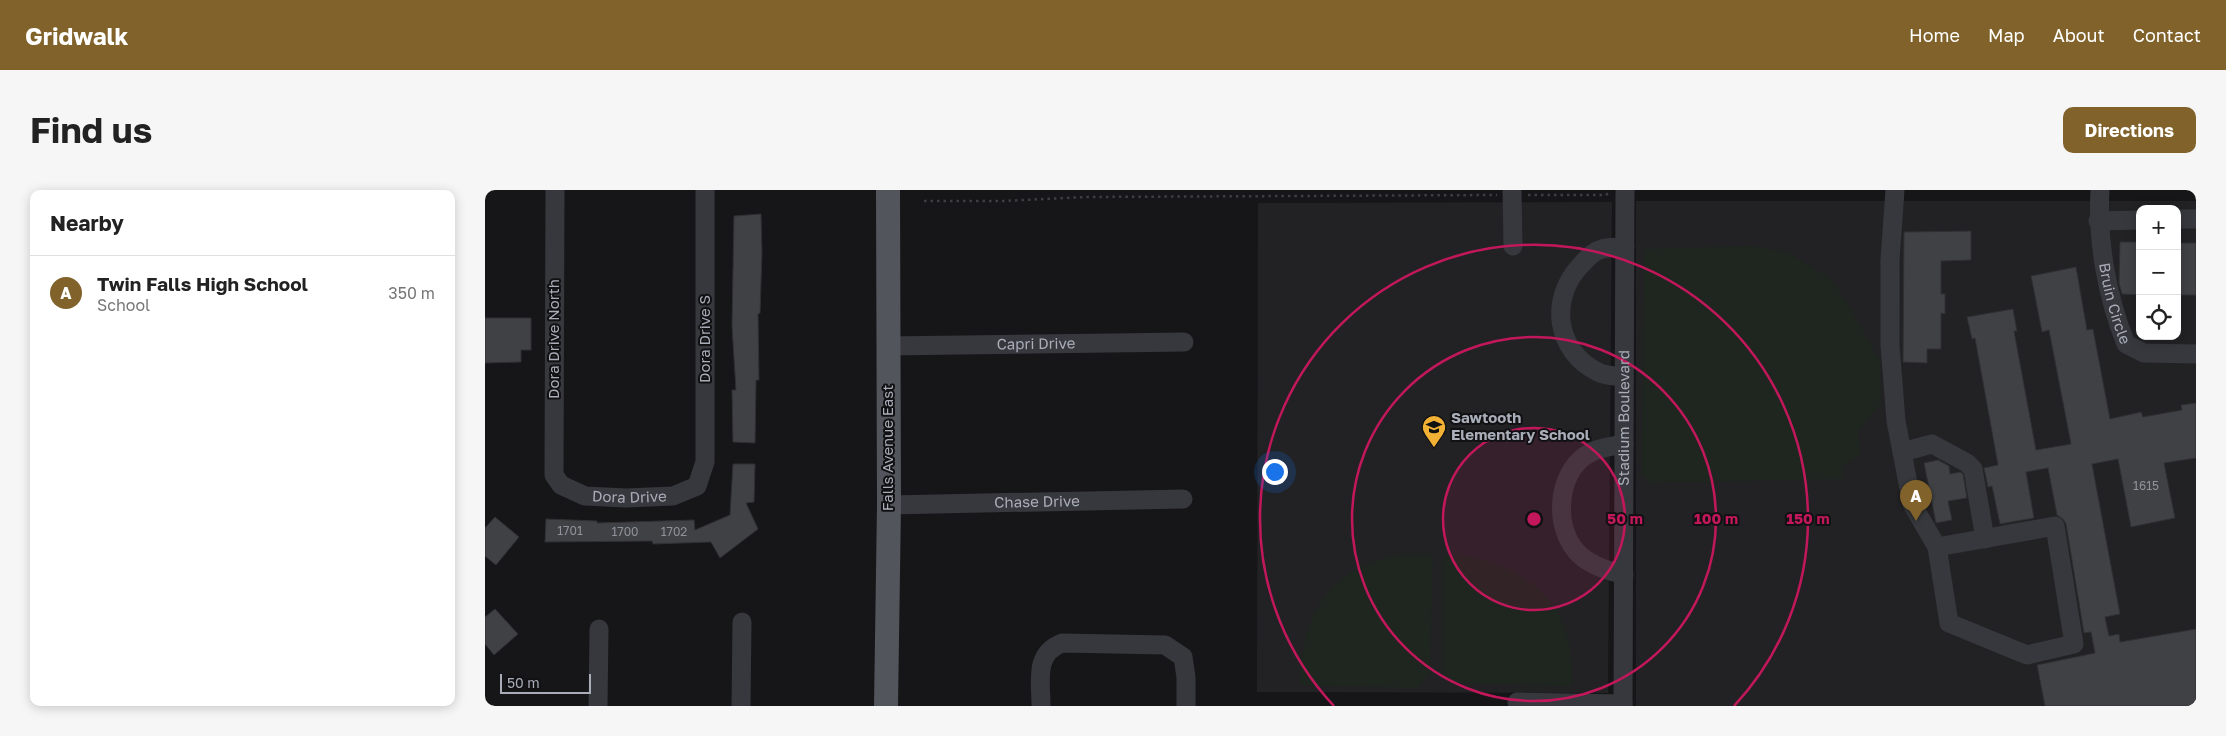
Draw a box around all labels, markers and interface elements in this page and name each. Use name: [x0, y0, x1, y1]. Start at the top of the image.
text: Gridwalk: [25, 21, 129, 50]
text: Home: [1909, 24, 1960, 46]
text: Map: [1988, 24, 2025, 46]
text: About: [2053, 24, 2105, 46]
text: Contact: [2133, 24, 2201, 46]
button: Directions: [2063, 107, 2196, 153]
text: Find us: [30, 109, 152, 151]
map controls: [2136, 205, 2181, 340]
button: +: [2136, 205, 2181, 250]
text: Nearby: [50, 210, 124, 236]
button: −: [2136, 250, 2181, 295]
street label: Bruin Circle: [2096, 261, 2135, 347]
text: Twin Falls High School: [97, 272, 308, 295]
street label: Dora Drive North: [544, 279, 562, 399]
text: A: [60, 283, 72, 303]
text: 350 m: [388, 283, 435, 303]
text: School: [97, 295, 150, 315]
street label: Dora Drive S: [695, 295, 713, 383]
button: locate: [2136, 295, 2181, 340]
street label: Capri Drive: [996, 333, 1076, 353]
street label: Stadium Boulevard: [1614, 350, 1632, 486]
street label: Falls Avenue East: [878, 385, 896, 511]
place label: Sawtooth Elementary School: [1451, 408, 1590, 443]
school or university icon: Sawtooth Elementary School: [1421, 414, 1447, 448]
your location: [1262, 459, 1288, 485]
house number: 1615: [2133, 478, 2159, 493]
pin: A: [1900, 480, 1932, 521]
street label: Dora Drive: [592, 486, 667, 506]
street label: Chase Drive: [994, 491, 1080, 511]
text: 50 m: [1607, 509, 1643, 527]
text: 100 m: [1694, 509, 1738, 527]
text: 150 m: [1786, 509, 1830, 527]
centre of rings: [1525, 510, 1543, 528]
house number: 1701: [557, 523, 583, 538]
house number: 1700: [611, 524, 639, 539]
house number: 1702: [661, 524, 687, 539]
scale bar: [500, 671, 591, 694]
text: 50 m: [507, 674, 540, 691]

